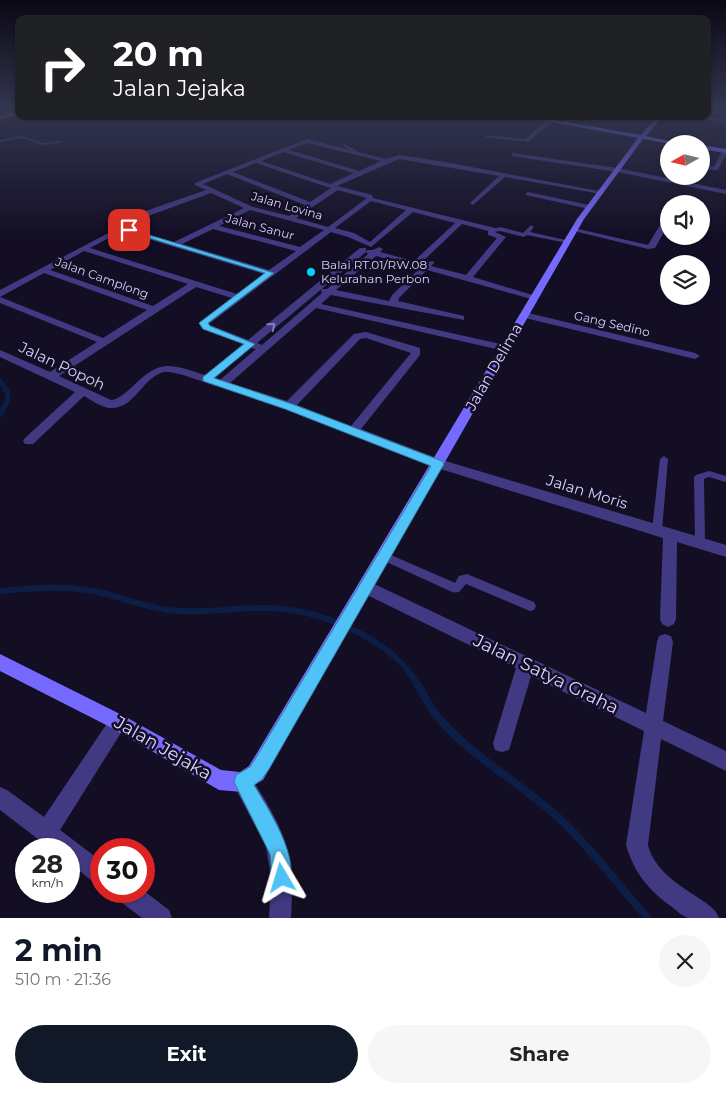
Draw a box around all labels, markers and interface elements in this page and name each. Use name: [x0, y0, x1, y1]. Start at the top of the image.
text: 20 m: [113, 32, 204, 75]
icon: right: [30, 35, 95, 100]
text: Jalan Jejaka: [113, 75, 246, 102]
north arrow: [660, 135, 710, 185]
map controls: [660, 135, 710, 305]
street label: Jalan Lovina: [249, 188, 325, 223]
button: sound: [660, 195, 710, 245]
pin: [108, 209, 150, 251]
street label: Jalan Sanur: [223, 210, 296, 243]
icon: arrive: [115, 216, 143, 244]
street label: Jalan Camplong: [53, 253, 151, 301]
button: layers: [660, 255, 710, 305]
place label: Balai RT.01/RW.08 Kelurahan Perbon: [321, 257, 430, 286]
marker: Balai RT.01/RW.08 Kelurahan Perbon: [305, 266, 317, 278]
street label: Gang Sedino: [573, 307, 652, 340]
street label: Jalan Delima: [460, 320, 526, 415]
one-way arrow: [266, 324, 275, 332]
street label: Jalan Popoh: [15, 337, 108, 394]
street label: Jalan Moris: [543, 470, 630, 513]
street label: Jalan Satya Graha: [469, 629, 622, 719]
street label: Jalan Jejaka: [110, 711, 215, 785]
speed limit sign: 30: [90, 838, 155, 903]
text: 28: [32, 849, 63, 879]
position arrow: [255, 851, 307, 903]
text: km/h: [31, 875, 64, 890]
text: 2 min: [15, 932, 102, 969]
button: close: [659, 935, 711, 987]
text: 510 m · 21:36: [15, 970, 111, 989]
button: Exit: [15, 1025, 358, 1083]
button: Share: [368, 1025, 711, 1083]

